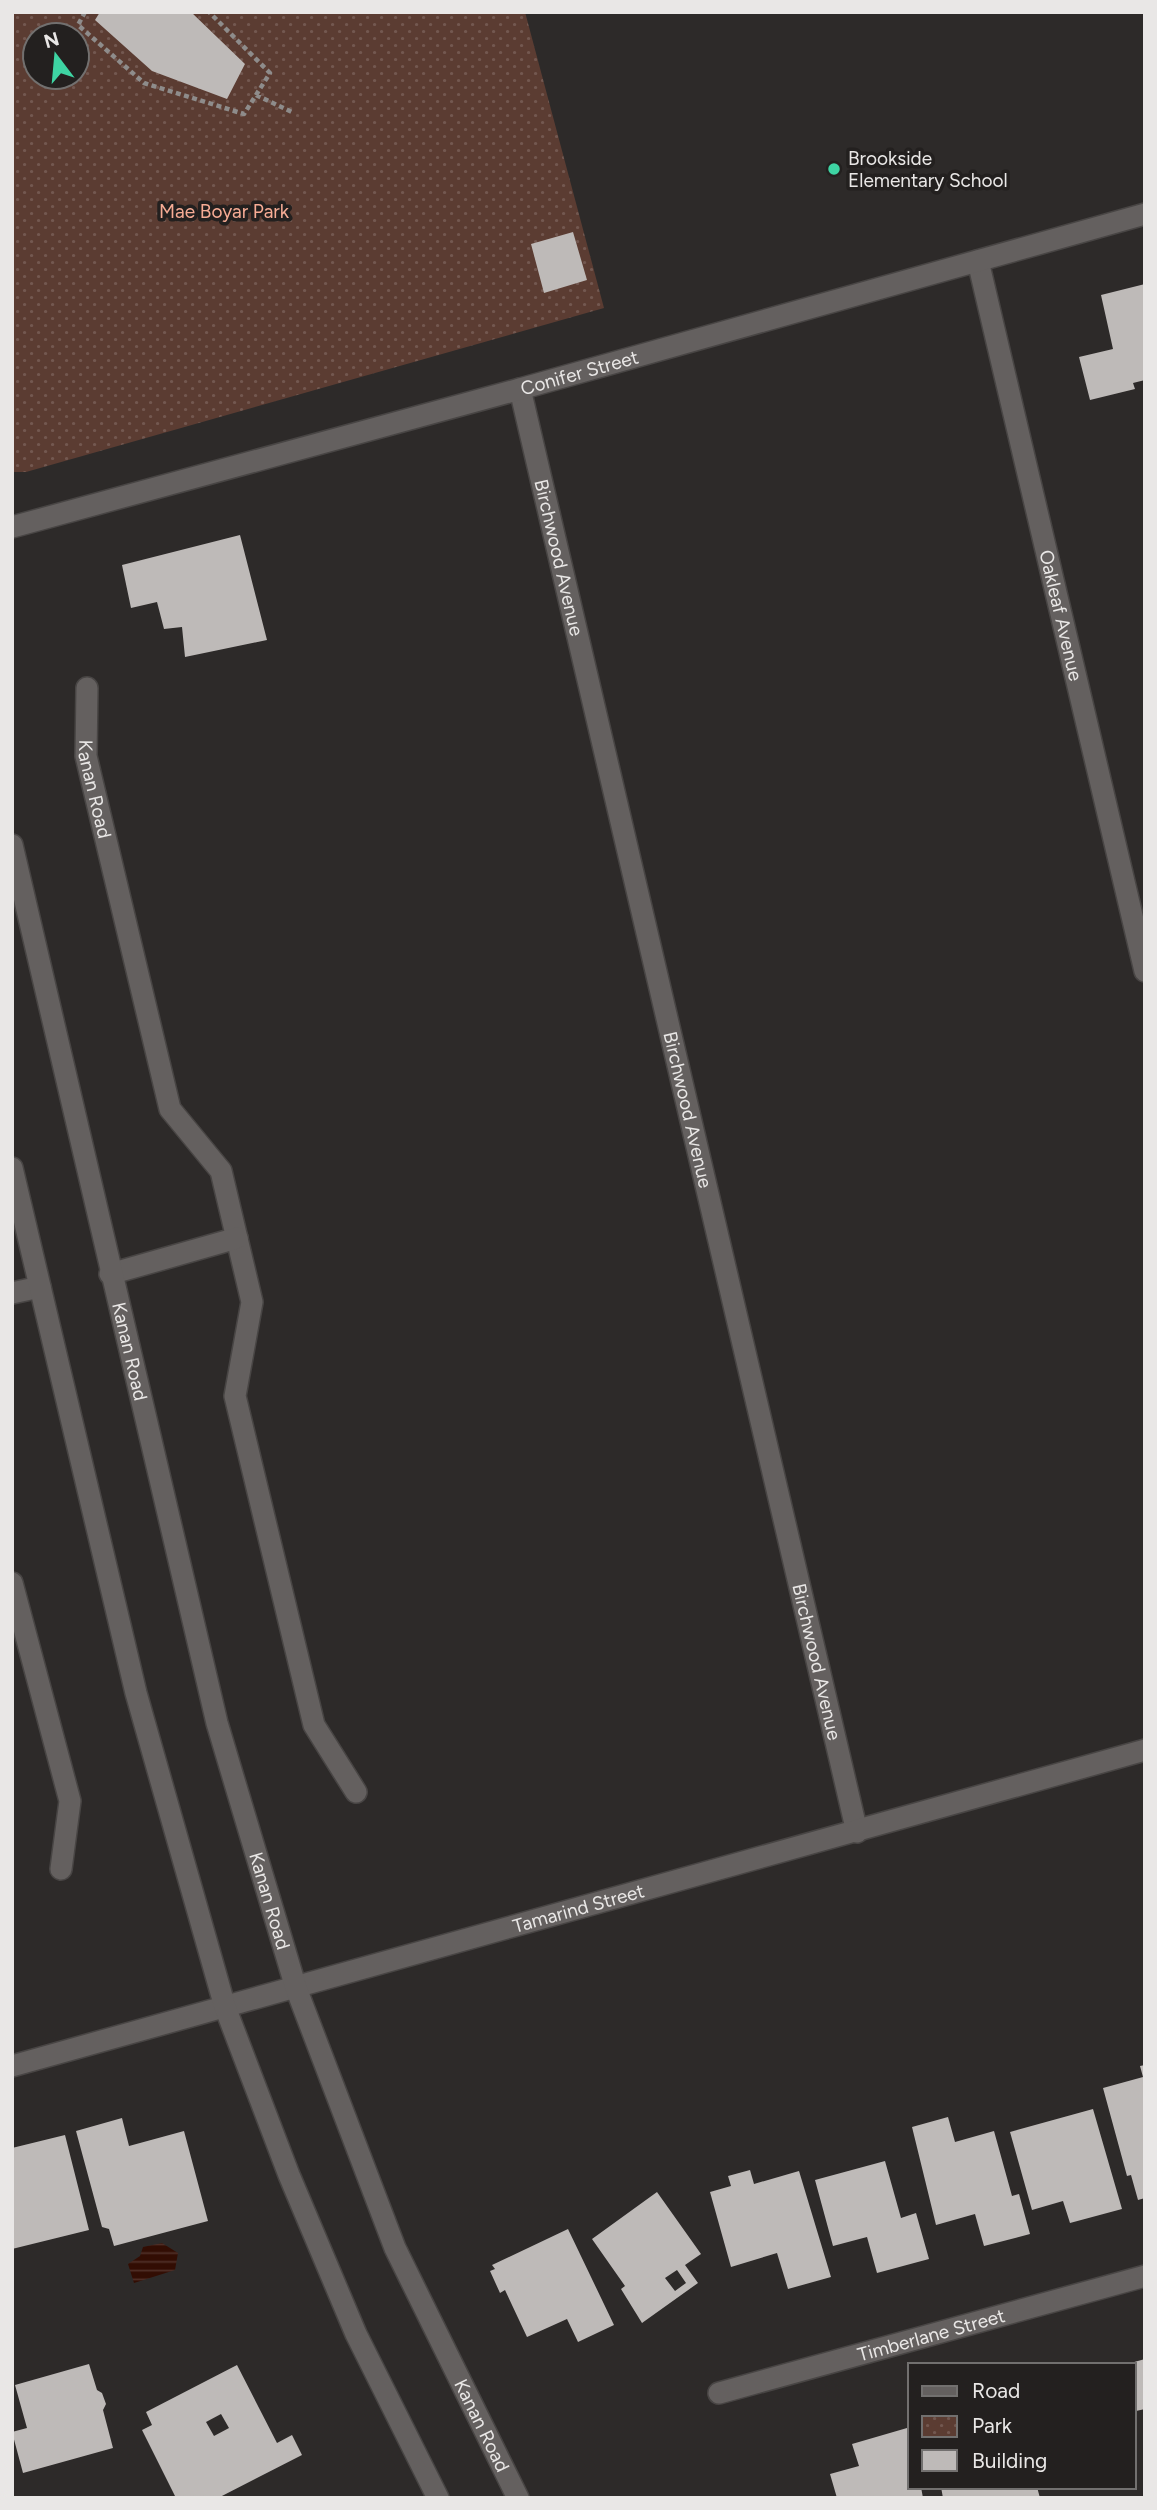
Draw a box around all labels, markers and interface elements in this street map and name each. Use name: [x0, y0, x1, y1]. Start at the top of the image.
north arrow: [21, 21, 91, 91]
text: N: [41, 27, 62, 53]
place label: Brookside Elementary School: [848, 147, 1008, 192]
marker: Brookside Elementary School: [826, 161, 842, 177]
park label: Mae Boyar Park: [159, 200, 290, 223]
street label: Conifer Street: [518, 345, 641, 400]
street label: Birchwood Avenue: [529, 477, 588, 638]
street label: Oakleaf Avenue: [1034, 548, 1087, 683]
street label: Kanan Road: [73, 740, 116, 841]
street label: Birchwood Avenue: [658, 1029, 717, 1190]
street label: Kanan Road: [107, 1300, 152, 1403]
street label: Birchwood Avenue: [787, 1581, 846, 1742]
street label: Kanan Road: [244, 1849, 295, 1952]
street label: Tamarind Street: [510, 1879, 647, 1938]
street label: Timberlane Street: [855, 2304, 1008, 2366]
legend: [908, 2363, 1136, 2489]
street label: Kanan Road: [449, 2375, 514, 2476]
text: Road: [972, 2378, 1020, 2403]
text: Park: [972, 2413, 1013, 2438]
text: Building: [972, 2448, 1047, 2473]

